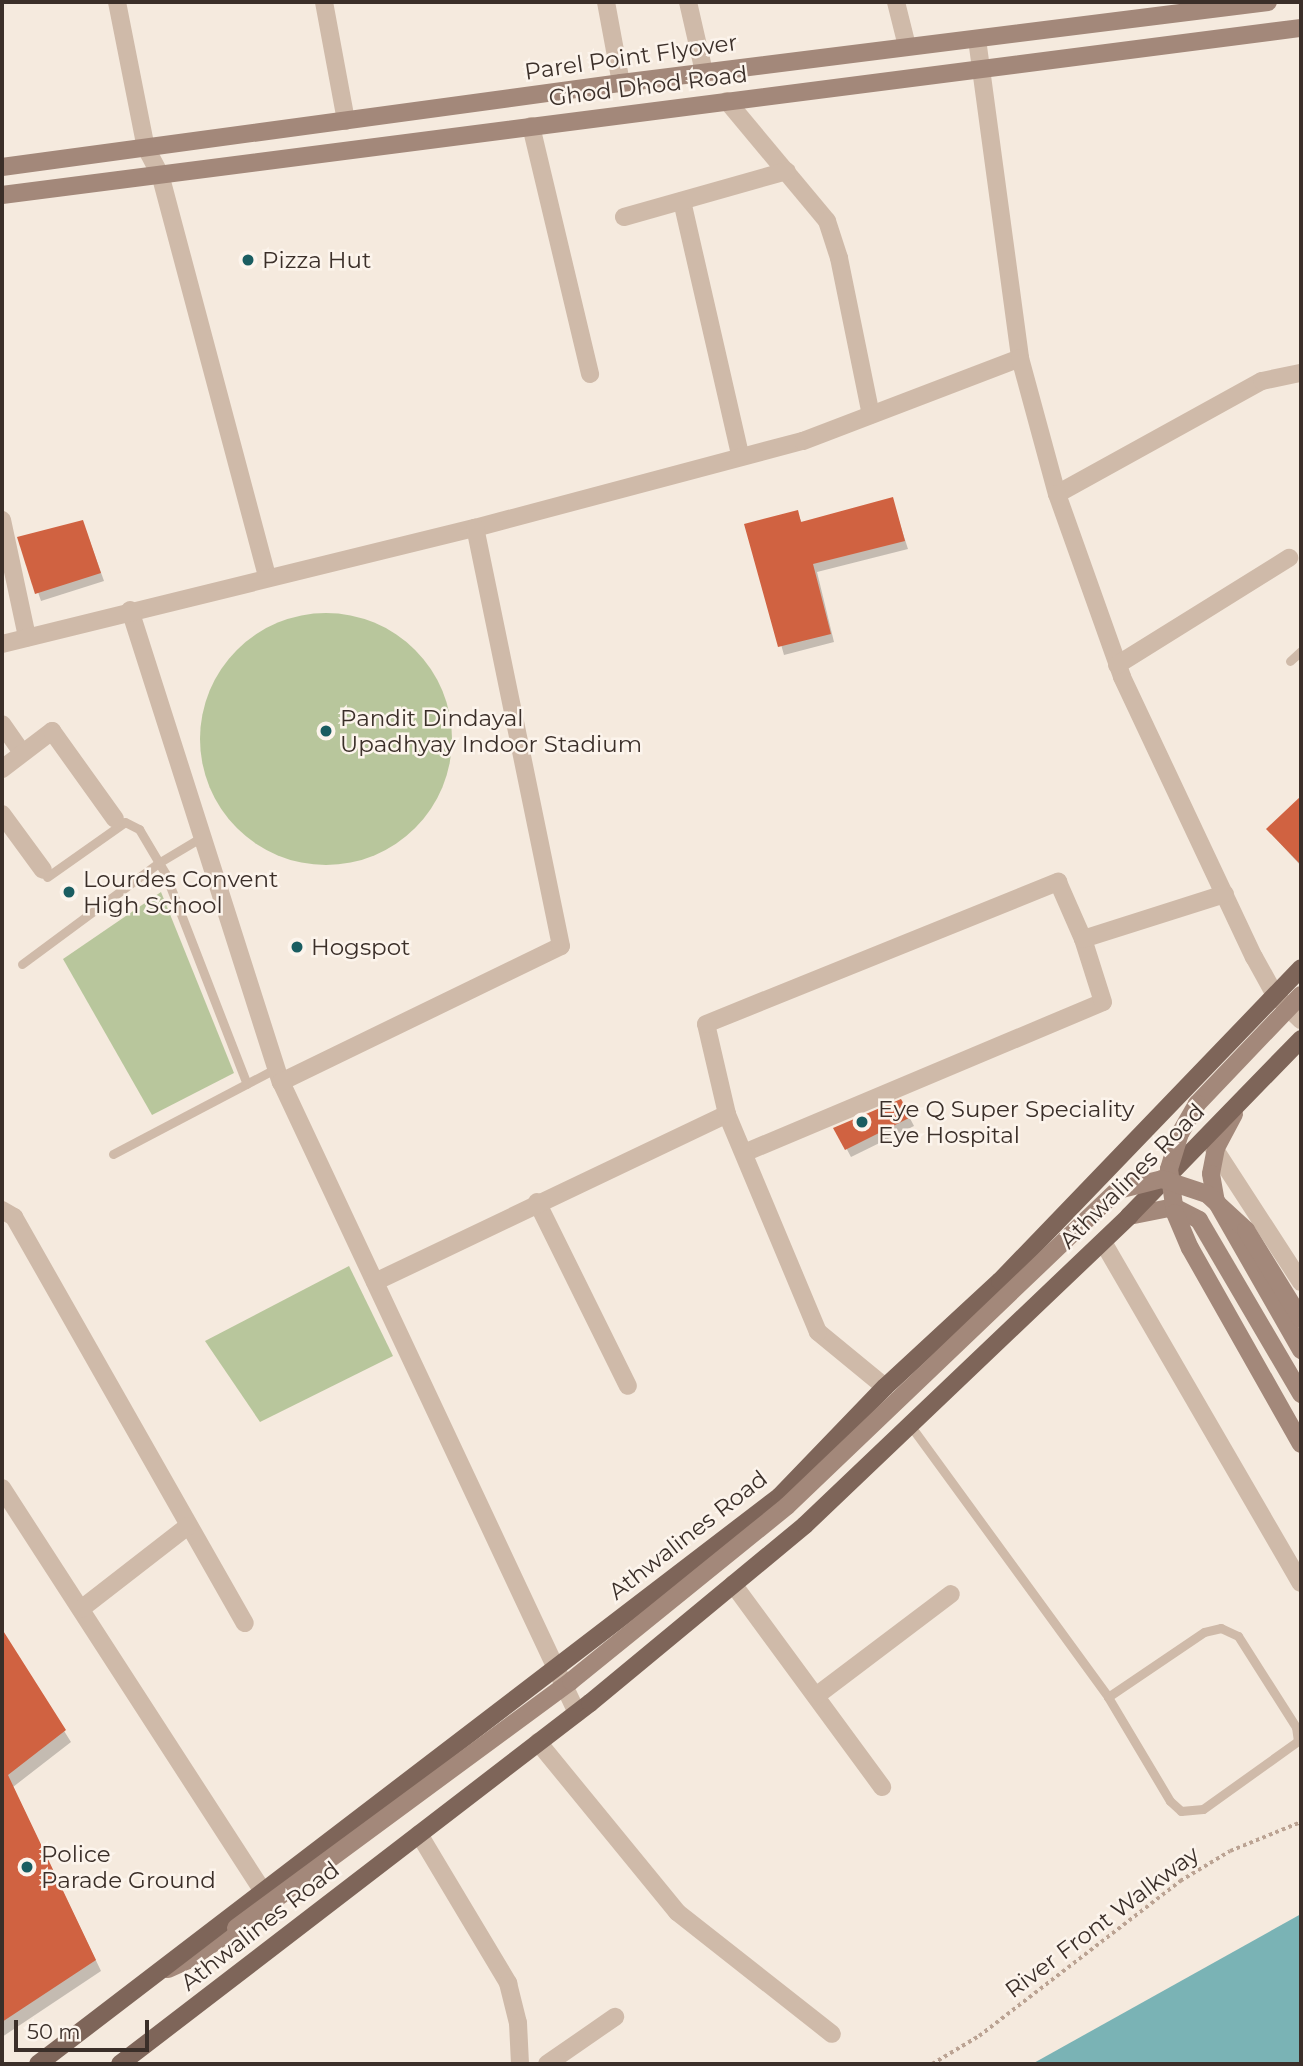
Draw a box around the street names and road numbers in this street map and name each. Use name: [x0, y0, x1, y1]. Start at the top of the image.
street label: Parel Point Flyover: [523, 28, 739, 86]
street label: Ghod Dhod Road: [547, 60, 749, 112]
street label: Athwalines Road: [1054, 1098, 1210, 1254]
street label: Athwalines Road: [603, 1465, 773, 1605]
street label: River Front Walkway: [1000, 1840, 1204, 2004]
street label: Athwalines Road: [175, 1856, 345, 1996]

